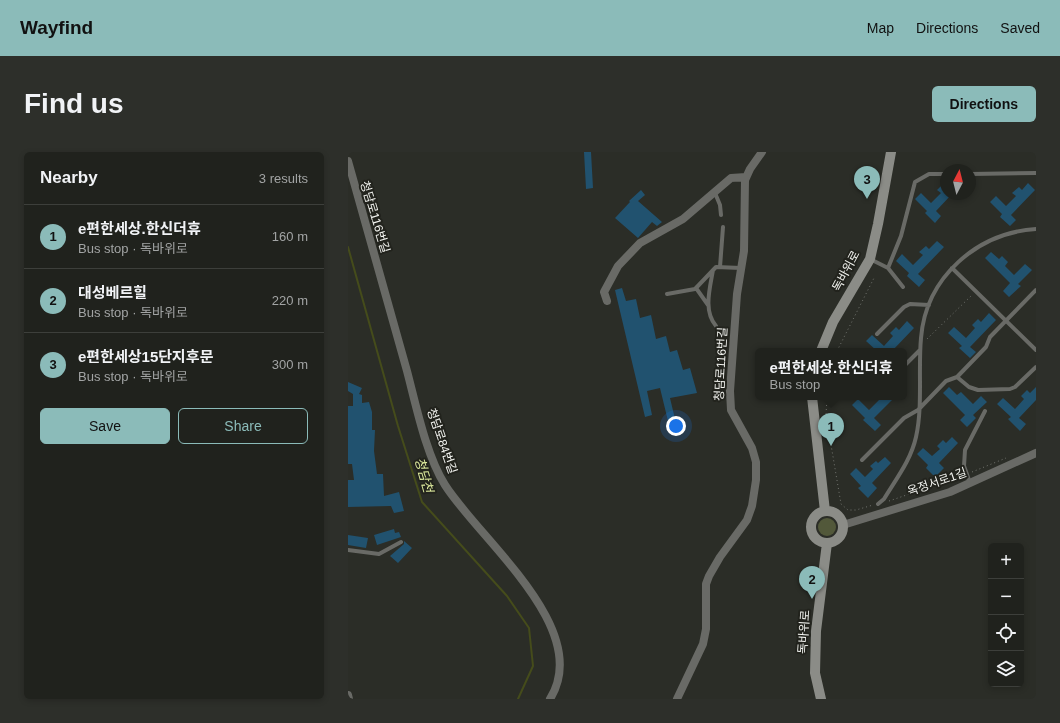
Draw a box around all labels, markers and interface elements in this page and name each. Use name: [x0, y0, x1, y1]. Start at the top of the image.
text: Wayfind: [20, 17, 93, 38]
text: Map: [867, 20, 894, 36]
text: Directions: [916, 20, 978, 36]
text: Saved: [1000, 20, 1040, 36]
button: Directions: [932, 86, 1036, 122]
text: Find us: [24, 88, 124, 119]
north arrow: [940, 164, 976, 200]
pin: 3: [854, 166, 880, 199]
text: Nearby: [40, 168, 98, 187]
text: 3 results: [259, 171, 308, 186]
street label: 청담로116번길: [357, 179, 393, 255]
text: e편한세상.한신더휴: [78, 220, 201, 237]
text: 1: [49, 229, 57, 244]
text: 160 m: [272, 229, 308, 244]
text: Bus stop · 독바위로: [78, 241, 188, 256]
street label: 독바위로: [829, 248, 863, 294]
text: 대성베르힐: [78, 284, 147, 301]
text: 2: [49, 293, 57, 308]
text: 220 m: [272, 293, 308, 308]
text: Bus stop · 독바위로: [78, 305, 188, 320]
street label: 청담로116번길: [712, 327, 730, 401]
text: e편한세상15단지후문: [78, 348, 213, 365]
popup: [755, 348, 907, 400]
text: 3: [49, 357, 57, 372]
text: 300 m: [272, 357, 308, 372]
text: e편한세상.한신더휴: [770, 359, 892, 376]
text: Bus stop · 독바위로: [78, 369, 188, 384]
text: Bus stop: [770, 377, 820, 392]
street label: 청담로84번길: [424, 406, 460, 476]
button: Save: [40, 408, 170, 444]
button: Share: [178, 408, 308, 444]
pin: 1: [818, 413, 844, 446]
your location: [666, 416, 686, 436]
water label: 청담천: [412, 456, 436, 495]
street label: 옥정서로1길: [905, 465, 969, 499]
map controls: [988, 543, 1024, 687]
button: +: [988, 543, 1024, 579]
pin: 2: [799, 566, 825, 599]
button: −: [988, 579, 1024, 615]
street label: 독바위로: [795, 609, 813, 655]
button: locate: [988, 615, 1024, 651]
button: layers: [988, 651, 1024, 687]

